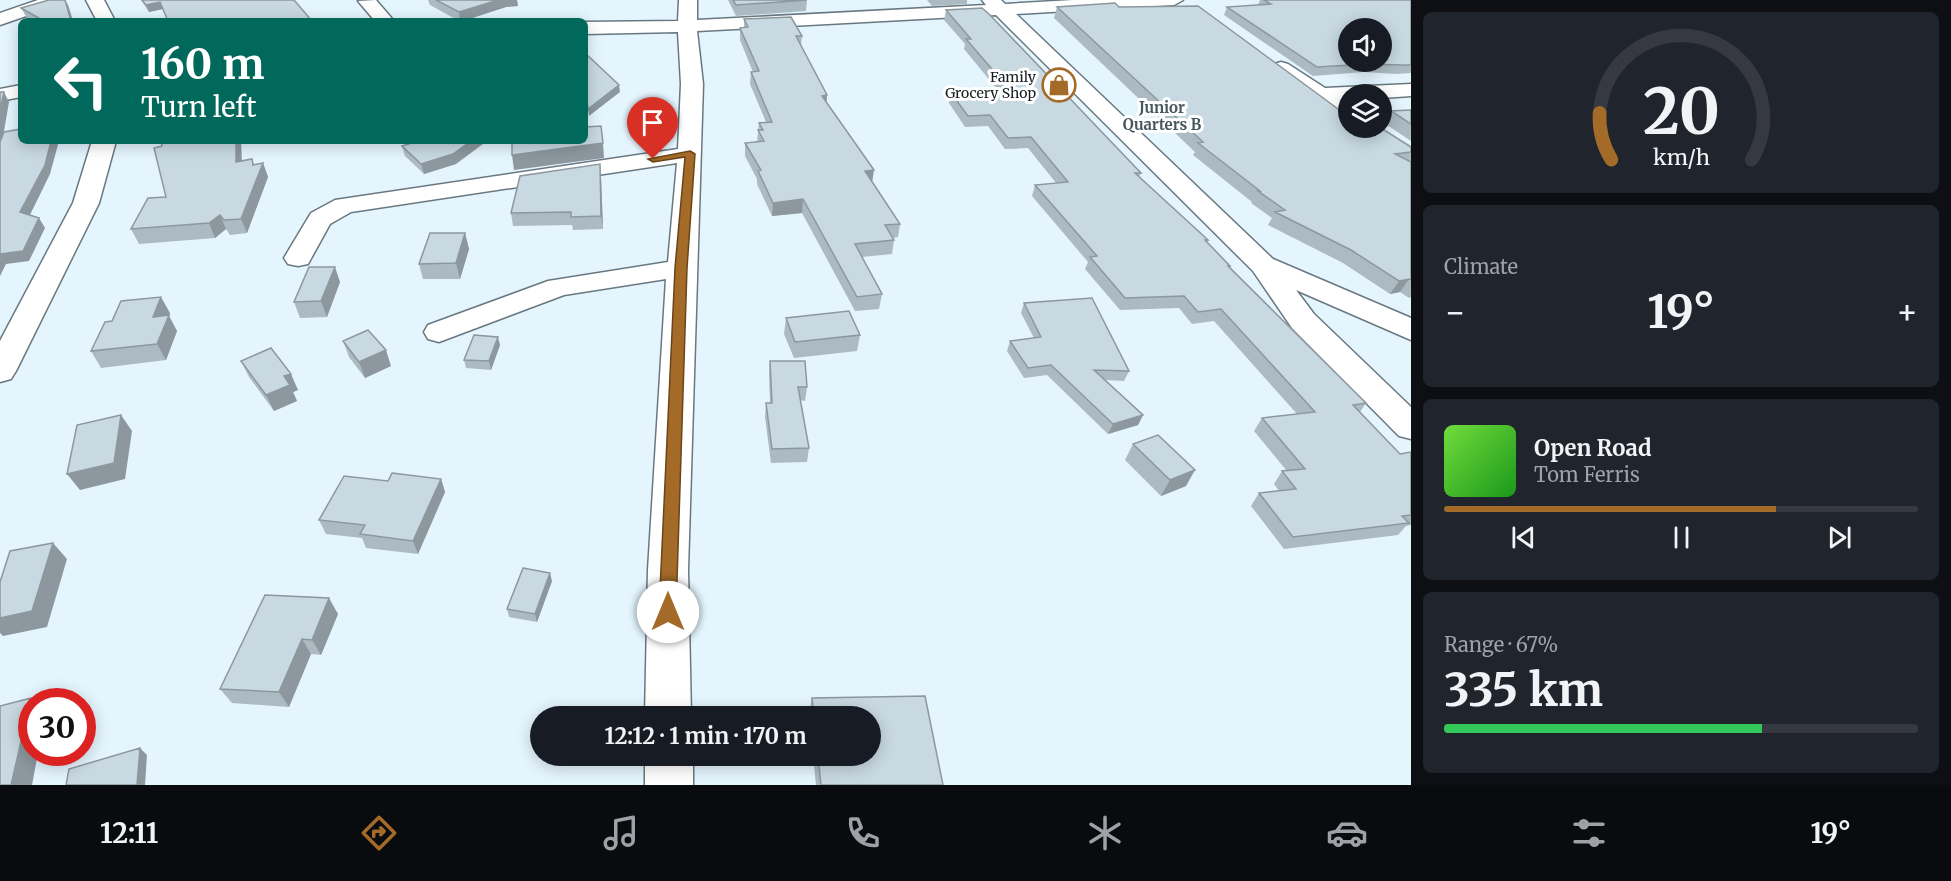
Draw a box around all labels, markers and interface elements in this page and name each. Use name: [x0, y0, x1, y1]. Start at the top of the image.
map controls: [1338, 18, 1392, 138]
button: sound: [1338, 18, 1392, 72]
text: 160 m: [141, 38, 265, 90]
icon: left: [42, 42, 120, 120]
shop icon: Family Grocery Shop: [1041, 67, 1077, 103]
place label: Family Grocery Shop: [945, 68, 1037, 102]
text: 20: [1642, 73, 1720, 151]
button: layers: [1338, 84, 1392, 138]
text: Turn left: [141, 90, 256, 124]
pin: [627, 97, 678, 159]
district label: Junior Quarters B: [1123, 98, 1202, 134]
icon: arrive: [636, 106, 669, 139]
text: km/h: [1653, 144, 1709, 171]
text: Climate: [1444, 254, 1518, 279]
text: 19°: [1647, 284, 1715, 340]
text: −: [1444, 292, 1466, 333]
text: +: [1896, 292, 1918, 333]
text: Open Road: [1534, 434, 1652, 462]
text: Tom Ferris: [1534, 462, 1640, 487]
icon: previous: [1507, 521, 1540, 554]
icon: pause: [1665, 521, 1698, 554]
icon: next: [1823, 521, 1856, 554]
position arrow: [636, 580, 700, 644]
text: Range · 67%: [1444, 632, 1558, 657]
text: 335 km: [1444, 662, 1603, 718]
speed limit sign: 30: [18, 688, 96, 766]
text: 12:12 · 1 min · 170 m: [604, 722, 807, 750]
icon: directions: [358, 812, 400, 854]
icon: music: [600, 812, 642, 854]
icon: phone: [842, 812, 884, 854]
icon: climate: [1084, 812, 1126, 854]
icon: car: [1326, 812, 1368, 854]
icon: filters: [1568, 812, 1610, 854]
text: 12:11: [100, 816, 158, 850]
text: 19°: [1810, 816, 1851, 850]

